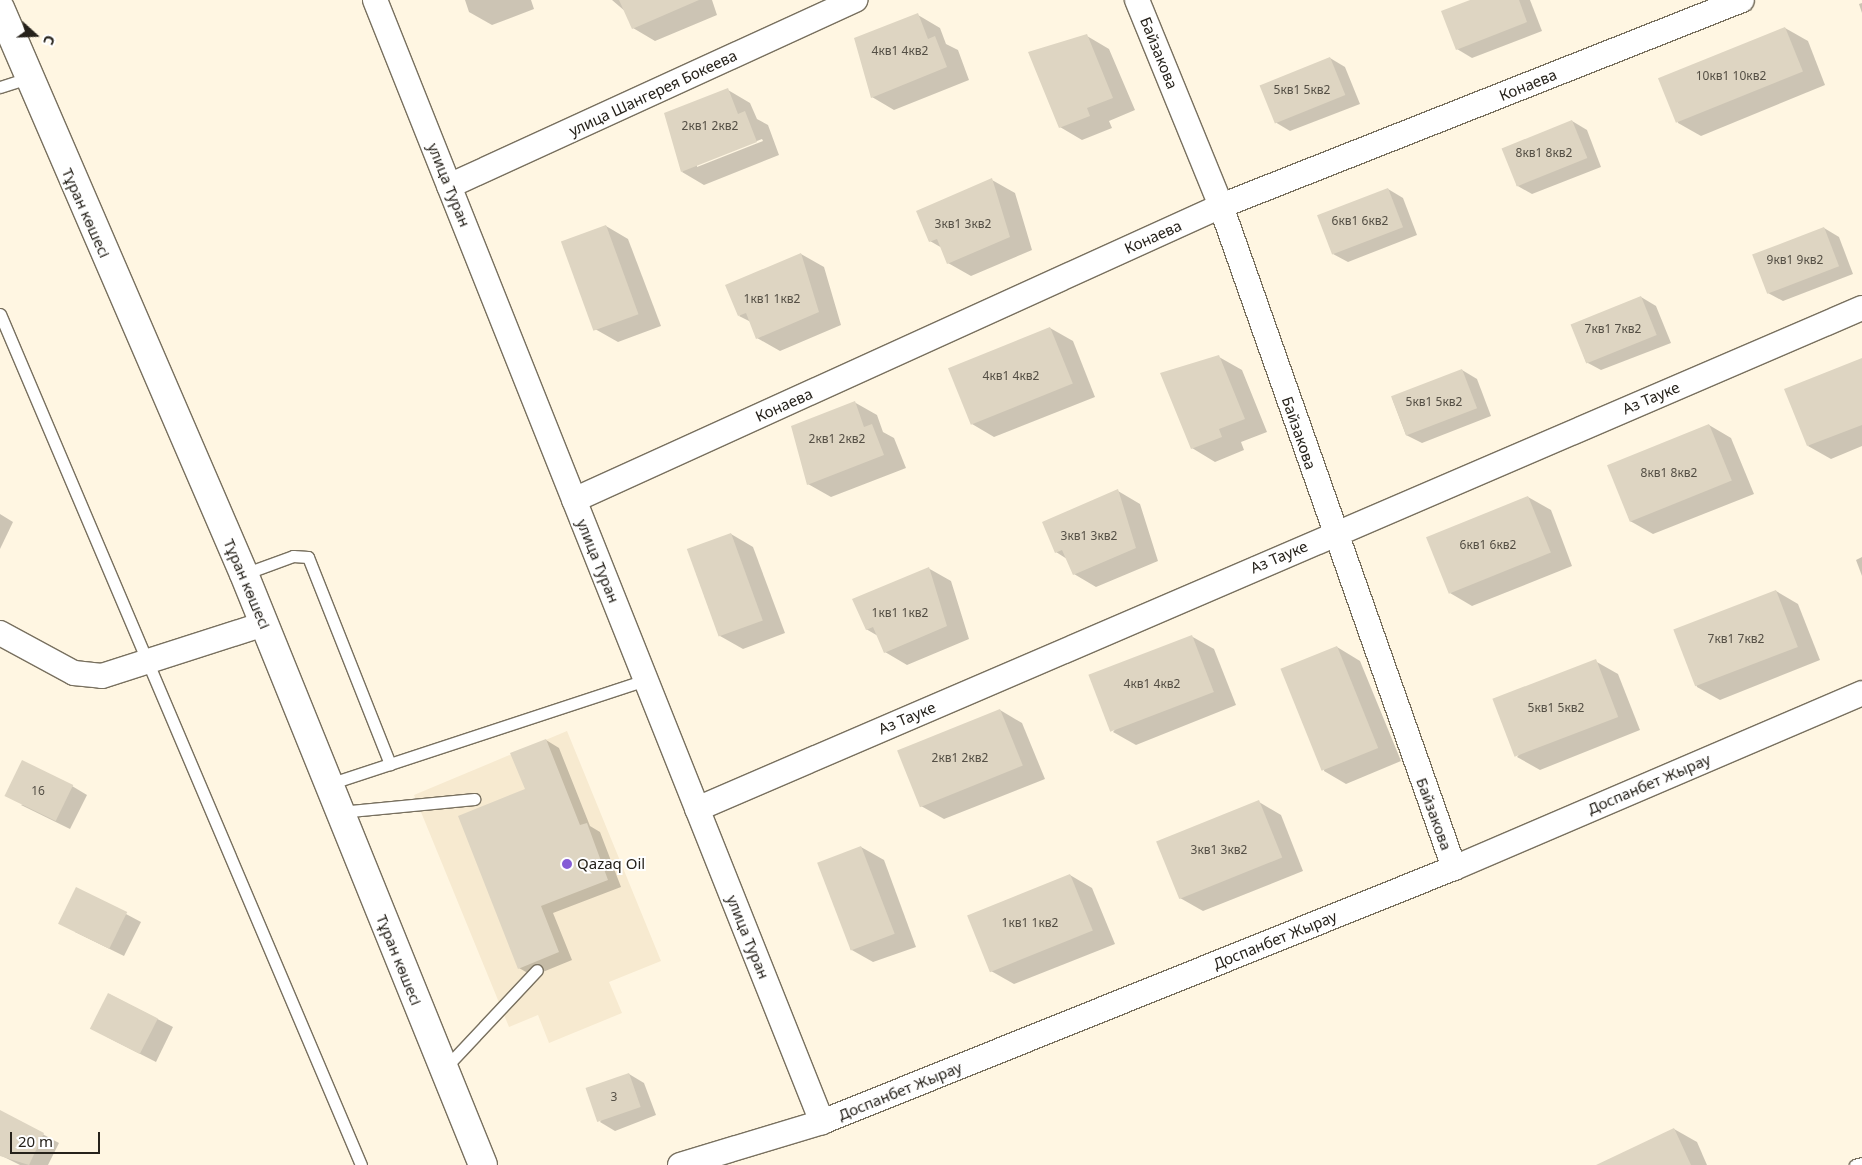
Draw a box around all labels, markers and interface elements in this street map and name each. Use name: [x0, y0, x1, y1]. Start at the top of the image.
north arrow: [10, 10, 60, 60]
street label: Байзакова: [1136, 14, 1182, 92]
text: С: [39, 33, 60, 48]
house number: 4кв1 4кв2: [872, 44, 928, 58]
street label: улица Шангерея Бокеева: [566, 46, 740, 140]
street label: Конаева: [1497, 65, 1559, 105]
house number: 10кв1 10кв2: [1696, 69, 1766, 83]
house number: 5кв1 5кв2: [1274, 83, 1330, 97]
house number: 2кв1 2кв2: [682, 119, 738, 133]
street label: улица Туран: [424, 140, 474, 230]
house number: 8кв1 8кв2: [1516, 146, 1572, 160]
street label: Тұран көшесі: [58, 165, 114, 261]
house number: 6кв1 6кв2: [1332, 214, 1388, 228]
street label: Конаева: [1122, 216, 1184, 258]
house number: 3кв1 3кв2: [935, 217, 991, 231]
house number: 9кв1 9кв2: [1767, 253, 1823, 267]
house number: 1кв1 1кв2: [744, 292, 800, 306]
house number: 7кв1 7кв2: [1585, 322, 1641, 336]
house number: 4кв1 4кв2: [983, 369, 1039, 383]
street label: Аз Тауке: [1620, 378, 1682, 418]
street label: Конаева: [753, 384, 815, 426]
street label: Байзакова: [1278, 394, 1320, 472]
house number: 5кв1 5кв2: [1406, 395, 1462, 409]
house number: 2кв1 2кв2: [809, 432, 865, 446]
house number: 8кв1 8кв2: [1641, 466, 1697, 480]
street label: улица Туран: [573, 516, 623, 606]
house number: 3кв1 3кв2: [1061, 529, 1117, 543]
street label: Тұран көшесі: [220, 536, 274, 632]
street label: Аз Тауке: [1248, 537, 1310, 577]
house number: 6кв1 6кв2: [1460, 538, 1516, 552]
house number: 1кв1 1кв2: [872, 606, 928, 620]
house number: 7кв1 7кв2: [1708, 632, 1764, 646]
house number: 4кв1 4кв2: [1124, 677, 1180, 691]
street label: Аз Тауке: [876, 698, 938, 738]
house number: 5кв1 5кв2: [1528, 701, 1584, 715]
street label: Доспанбет Жырау: [1585, 750, 1713, 818]
house number: 2кв1 2кв2: [932, 751, 988, 765]
street label: Байзакова: [1413, 775, 1455, 853]
house number: 16: [31, 784, 45, 798]
house number: 3кв1 3кв2: [1191, 843, 1247, 857]
place label: Qazaq Oil: [577, 855, 645, 873]
marker: Qazaq Oil: [561, 858, 573, 870]
street label: улица Туран: [723, 892, 773, 982]
street label: Доспанбет Жырау: [1211, 907, 1339, 973]
street label: Тұран көшесі: [373, 912, 425, 1008]
house number: 1кв1 1кв2: [1002, 916, 1058, 930]
street label: Доспанбет Жырау: [836, 1058, 964, 1124]
house number: 3: [611, 1090, 617, 1104]
scale bar: [12, 1122, 102, 1154]
text: 20 m: [18, 1131, 53, 1151]

